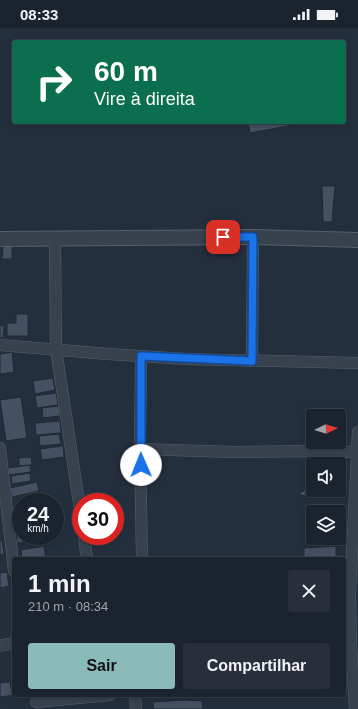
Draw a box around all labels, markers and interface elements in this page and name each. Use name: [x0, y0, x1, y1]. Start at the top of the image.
text: 08:33: [20, 6, 58, 23]
icon: right: [28, 56, 80, 108]
text: 60 m: [94, 56, 158, 87]
text: Vire à direita: [94, 89, 195, 109]
pin: [206, 220, 240, 254]
icon: arrive: [212, 226, 234, 248]
north arrow: [306, 409, 346, 449]
map controls: [306, 409, 346, 545]
position arrow: [120, 444, 162, 486]
button: sound: [306, 457, 346, 497]
speed limit sign: 30: [72, 493, 124, 545]
text: 24: [27, 503, 49, 525]
button: layers: [306, 505, 346, 545]
text: km/h: [27, 523, 49, 534]
text: 1 min: [28, 570, 91, 597]
button: close: [288, 570, 330, 612]
text: 210 m · 08:34: [28, 599, 108, 614]
button: Sair: [28, 643, 175, 689]
button: Compartilhar: [183, 643, 330, 689]

